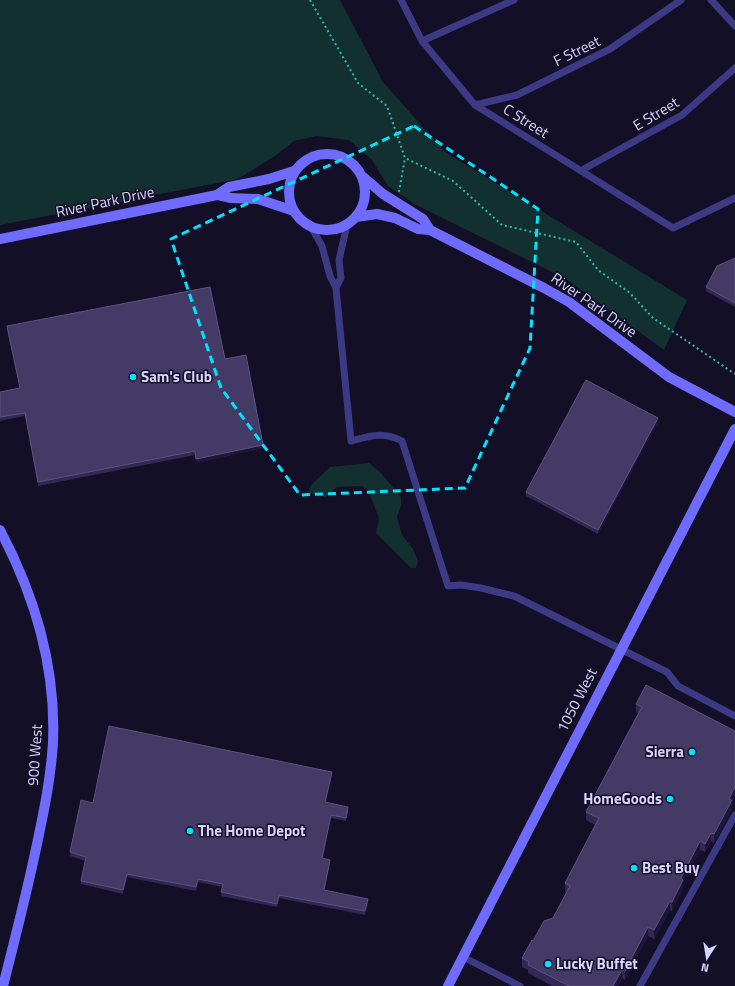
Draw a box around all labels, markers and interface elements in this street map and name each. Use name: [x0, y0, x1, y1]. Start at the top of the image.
street label: F Street: [549, 29, 605, 72]
street label: E Street: [628, 90, 684, 136]
street label: C Street: [499, 98, 554, 144]
street label: River Park Drive: [53, 180, 156, 223]
street label: River Park Drive: [547, 266, 642, 343]
place label: Sam's Club: [141, 365, 212, 388]
marker: Sam's Club: [128, 372, 138, 382]
street label: 1050 West: [550, 663, 603, 736]
street label: 900 West: [21, 723, 48, 786]
place label: Sierra: [645, 740, 684, 763]
marker: Sierra: [687, 747, 697, 757]
place label: HomeGoods: [583, 787, 662, 810]
marker: HomeGoods: [665, 794, 675, 804]
place label: The Home Depot: [198, 819, 306, 842]
marker: The Home Depot: [185, 826, 195, 836]
place label: Best Buy: [642, 856, 700, 879]
marker: Best Buy: [629, 863, 639, 873]
north arrow: [687, 938, 727, 978]
place label: Lucky Buffet: [556, 952, 638, 975]
marker: Lucky Buffet: [543, 959, 553, 969]
text: N: [700, 959, 710, 976]

